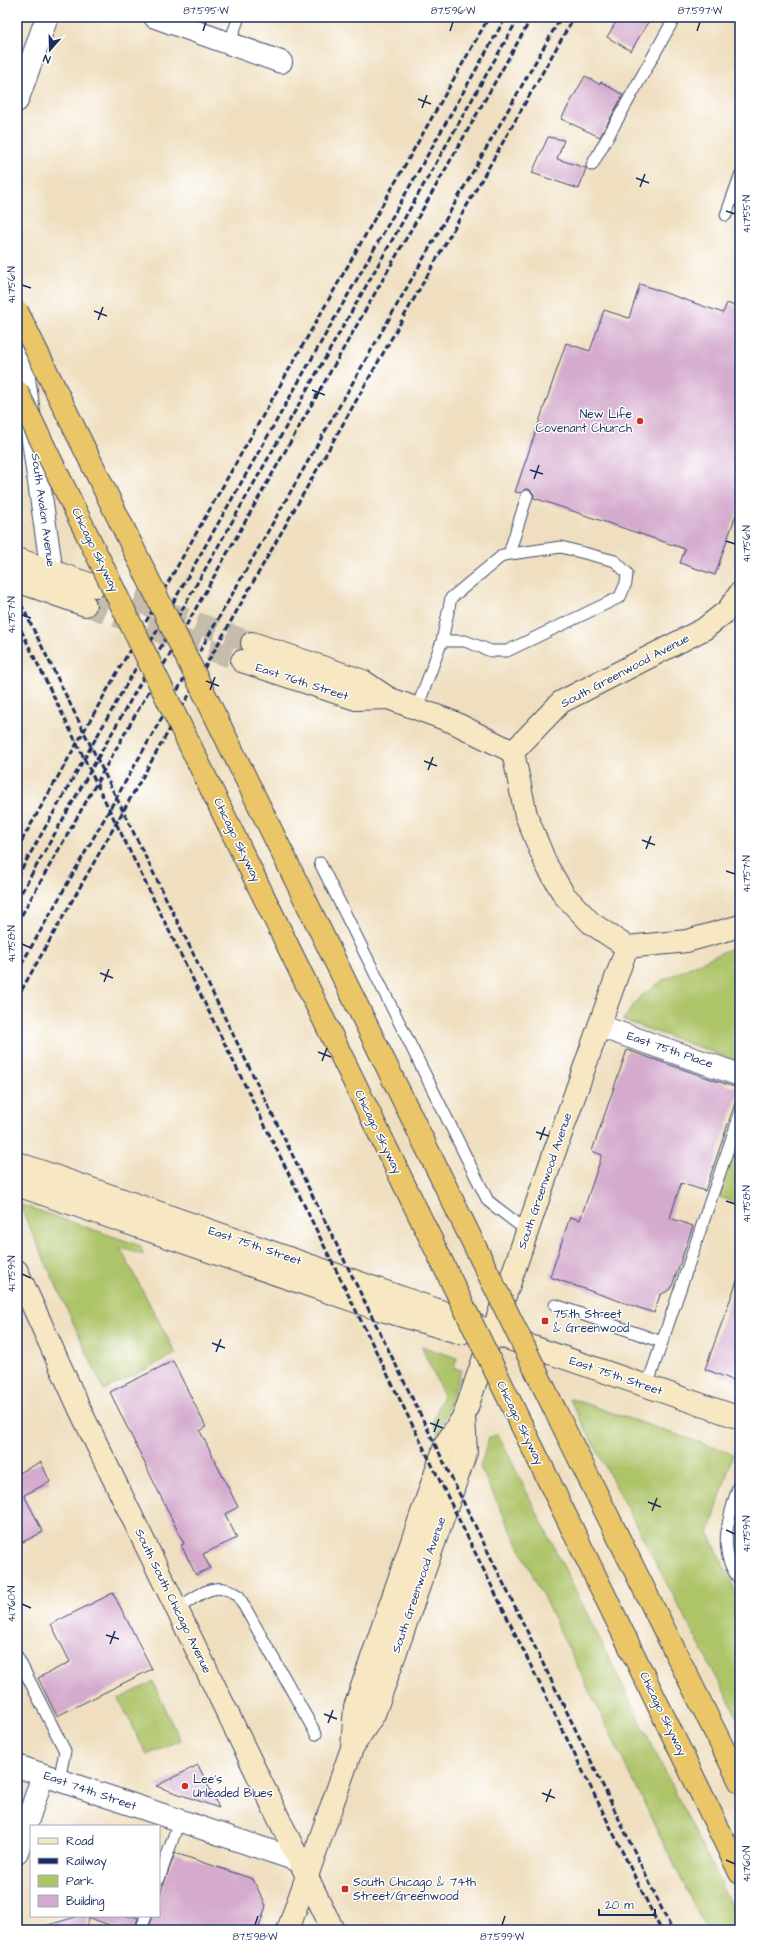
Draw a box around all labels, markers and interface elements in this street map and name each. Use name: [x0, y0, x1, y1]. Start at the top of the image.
text: 87.595°W: [183, 4, 229, 18]
text: 87.596°W: [431, 4, 476, 18]
text: 87.597°W: [678, 4, 723, 18]
north arrow: [30, 30, 70, 70]
text: N: [41, 51, 53, 67]
text: 41.755°N: [740, 195, 754, 233]
text: 41.756°N: [5, 266, 19, 304]
place label: New Life Covenant Church: [536, 406, 633, 437]
marker: New Life Covenant Church: [635, 416, 645, 426]
street label: South Avalon Avenue: [27, 452, 59, 568]
street label: Chicago Skyway: [66, 505, 123, 596]
text: 41.756°N: [740, 525, 754, 563]
text: 41.757°N: [5, 596, 19, 634]
street label: South Greenwood Avenue: [558, 630, 693, 712]
street label: East 76th Street: [254, 659, 351, 705]
street label: Chicago Skyway: [208, 795, 265, 886]
text: 41.757°N: [740, 855, 754, 893]
text: 41.758°N: [5, 925, 19, 963]
street label: East 75th Place: [625, 1027, 716, 1073]
street label: Chicago Skyway: [349, 1087, 406, 1178]
street label: South Greenwood Avenue: [514, 1110, 577, 1251]
text: 41.758°N: [740, 1185, 754, 1223]
street label: East 75th Street: [206, 1222, 304, 1270]
text: 41.759°N: [5, 1256, 19, 1292]
place label: 75th Street & Greenwood: [553, 1306, 629, 1337]
marker: 75th Street & Greenwood: [540, 1316, 550, 1326]
street label: East 75th Street: [567, 1352, 665, 1400]
street label: Chicago Skyway: [491, 1378, 548, 1469]
street label: South Greenwood Avenue: [388, 1514, 451, 1655]
text: 41.759°N: [740, 1516, 754, 1552]
street label: South South Chicago Avenue: [130, 1526, 216, 1677]
text: 41.760°N: [5, 1586, 19, 1622]
street label: Chicago Skyway: [634, 1669, 691, 1760]
street label: East 74th Street: [41, 1767, 139, 1815]
place label: Lee's Unleaded Blues: [193, 1771, 273, 1802]
marker: Lee's Unleaded Blues: [180, 1781, 190, 1791]
legend: [30, 1825, 160, 1917]
text: Road: [66, 1833, 94, 1850]
text: 41.760°N: [740, 1846, 754, 1882]
text: Railway: [66, 1853, 107, 1871]
text: Park: [66, 1873, 94, 1890]
place label: South Chicago & 74th Street/Greenwood: [353, 1874, 476, 1905]
marker: South Chicago & 74th Street/Greenwood: [340, 1884, 350, 1894]
scale bar: [599, 1891, 655, 1917]
text: Building: [66, 1893, 104, 1911]
text: 20 m: [605, 1897, 634, 1914]
text: 87.598°W: [233, 1930, 278, 1944]
text: 87.599°W: [480, 1930, 525, 1944]

